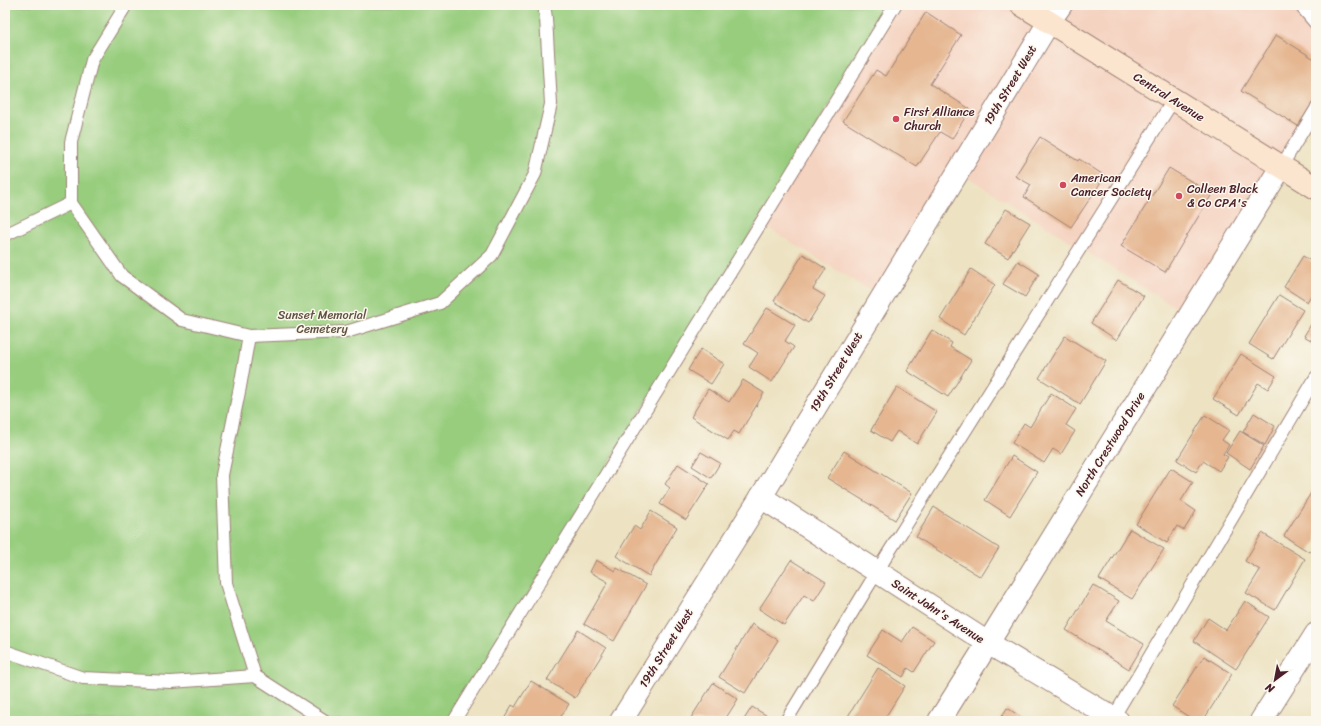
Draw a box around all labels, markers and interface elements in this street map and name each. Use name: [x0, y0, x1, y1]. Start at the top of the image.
street label: 19th Street West: [977, 41, 1043, 129]
street label: Central Avenue: [1129, 66, 1209, 128]
place label: First Alliance Church: [904, 101, 975, 137]
marker: First Alliance Church: [891, 114, 901, 124]
place label: American Cancer Society: [1070, 167, 1152, 203]
place label: Colleen Black & Co CPA's: [1187, 178, 1258, 214]
marker: American Cancer Society: [1058, 180, 1068, 190]
marker: Colleen Black & Co CPA's: [1174, 191, 1184, 201]
park label: Sunset Memorial Cemetery: [278, 304, 367, 340]
street label: 19th Street West: [803, 328, 869, 416]
street label: North Crestwood Drive: [1069, 387, 1151, 501]
street label: Saint John's Avenue: [887, 573, 989, 650]
street label: 19th Street West: [633, 604, 699, 692]
north arrow: [1255, 660, 1295, 700]
text: N: [1261, 678, 1279, 699]

